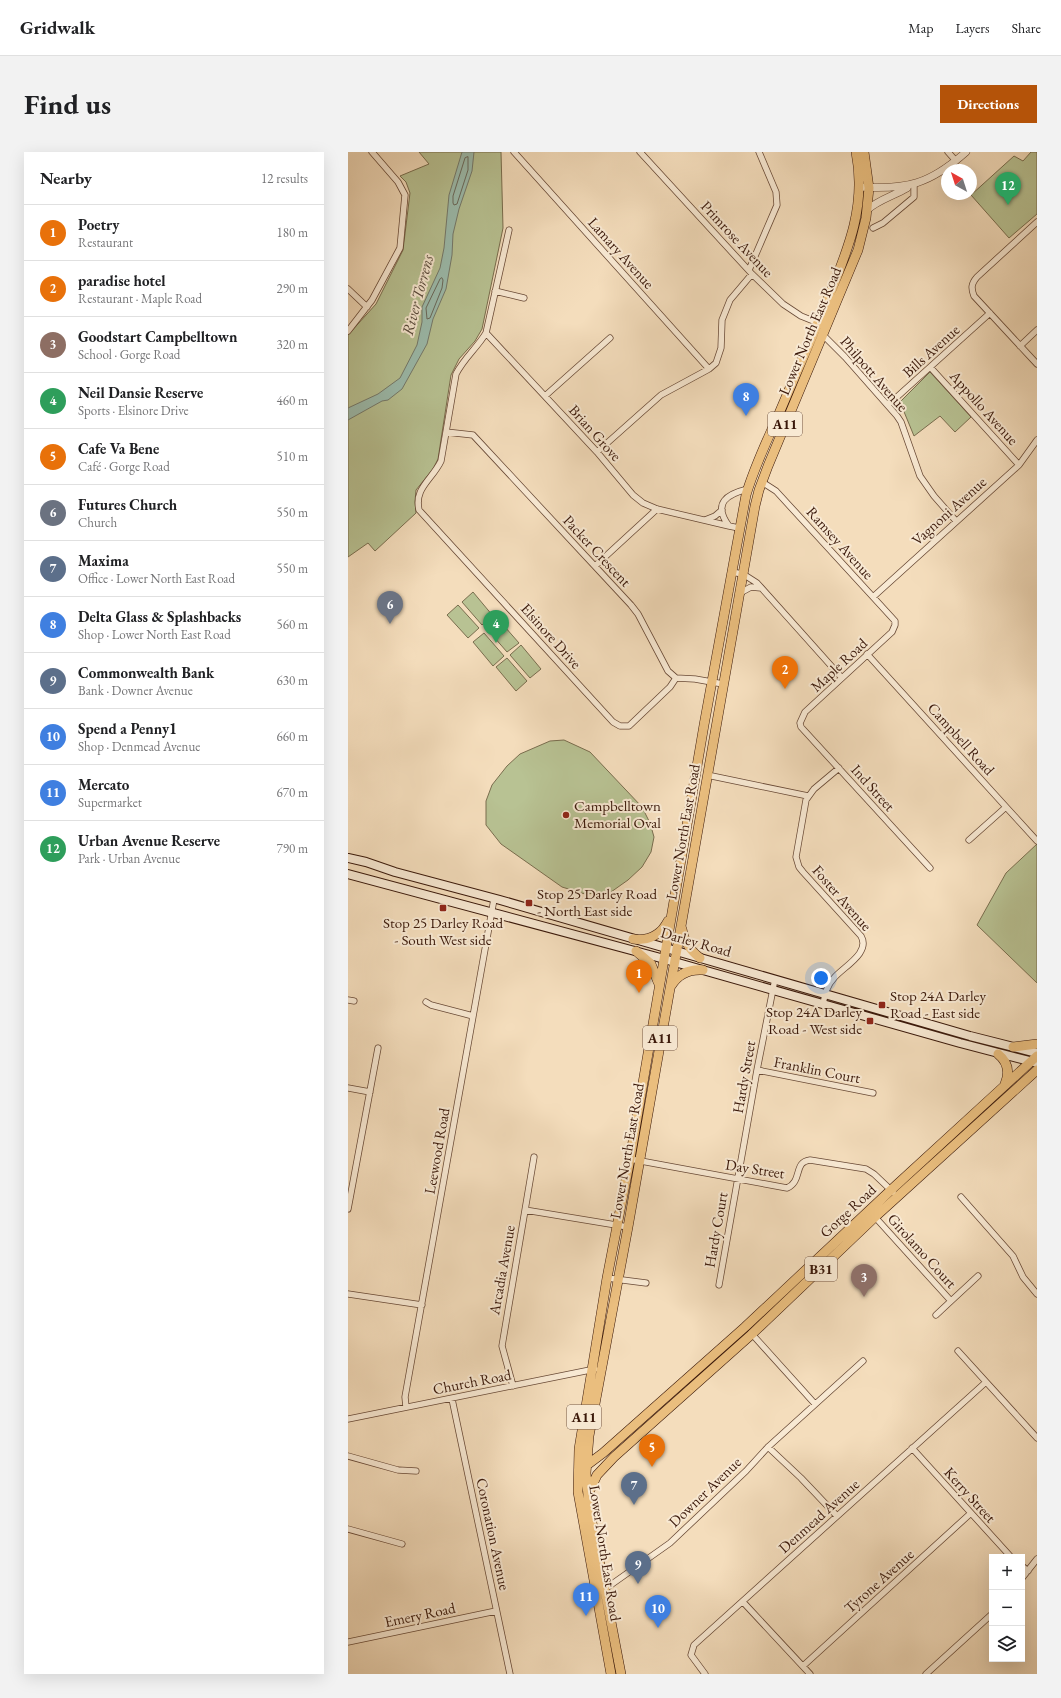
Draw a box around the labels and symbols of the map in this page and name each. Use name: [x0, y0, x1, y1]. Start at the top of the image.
north arrow: [941, 164, 977, 200]
pin: 12: [995, 172, 1021, 205]
street label: Primrose Avenue: [697, 196, 778, 281]
street label: Lamary Avenue: [584, 213, 659, 293]
water label: River Torrens: [397, 252, 438, 338]
street label: Lower North East Road: [774, 263, 845, 398]
street label: Bills Avenue: [898, 320, 963, 381]
street label: Philpott Avenue: [836, 332, 912, 415]
street label: Appollo Avenue: [945, 366, 1023, 449]
pin: 8: [733, 383, 759, 416]
street label: Brian Grove: [565, 400, 626, 465]
road number: A11: [768, 412, 802, 436]
street label: Vagnoni Avenue: [907, 472, 990, 549]
street label: Ramsey Avenue: [803, 502, 878, 583]
street label: Packer Crescent: [559, 511, 636, 591]
pin: 6: [377, 591, 403, 624]
street label: Elsinore Drive: [517, 599, 586, 673]
pin: 4: [483, 610, 509, 643]
street label: Maple Road: [806, 633, 871, 696]
pin: 2: [772, 656, 798, 689]
street label: Campbell Road: [924, 698, 999, 779]
street label: Ind Street: [847, 760, 900, 815]
street label: Lower North East Road: [661, 762, 704, 901]
place label: Campbelltown Memorial Oval: [574, 796, 661, 832]
marker: Campbelltown Memorial Oval: [561, 810, 571, 820]
street label: Foster Avenue: [809, 861, 876, 935]
place label: Stop 25 Darley Road - North East side: [537, 884, 657, 920]
marker: Stop 25 Darley Road - North East side: [524, 898, 534, 908]
marker: Stop 25 Darley Road - South West side: [438, 903, 448, 913]
place label: Stop 25 Darley Road - South West side: [383, 913, 503, 949]
street label: Darley Road: [659, 922, 734, 961]
pin: 1: [626, 960, 652, 993]
your location: [811, 968, 831, 988]
place label: Stop 24A Darley Road - East side: [890, 986, 986, 1022]
marker: Stop 24A Darley Road - East side: [877, 1000, 887, 1010]
place label: Stop 24A Darley Road - West side: [766, 1002, 862, 1038]
marker: Stop 24A Darley Road - West side: [865, 1016, 875, 1026]
road number: A11: [643, 1026, 677, 1050]
street label: Hardy Street: [728, 1039, 759, 1115]
street label: Franklin Court: [772, 1052, 862, 1087]
street label: Lower North East Road: [605, 1081, 648, 1220]
street label: Leewood Road: [420, 1106, 453, 1195]
street label: Day Street: [724, 1154, 786, 1183]
street label: Gorge Road: [816, 1179, 880, 1242]
street label: Hardy Court: [700, 1191, 732, 1269]
street label: Girolamo Court: [884, 1209, 961, 1292]
street label: Arcadia Avenue: [484, 1224, 519, 1317]
road number: B31: [805, 1257, 837, 1281]
pin: 3: [851, 1264, 877, 1297]
street label: Church Road: [431, 1365, 513, 1398]
road number: A11: [567, 1405, 601, 1429]
pin: 5: [639, 1434, 665, 1467]
street label: Downer Avenue: [664, 1452, 745, 1531]
street label: Kerry Street: [940, 1463, 1001, 1527]
pin: 7: [621, 1472, 647, 1505]
street label: Denmead Avenue: [774, 1474, 863, 1557]
street label: Coronation Avenue: [472, 1476, 515, 1592]
street label: Lower North East Road: [585, 1484, 626, 1623]
street label: Tyrone Avenue: [840, 1544, 918, 1617]
pin: 9: [625, 1551, 651, 1584]
pin: 11: [573, 1583, 599, 1616]
pin: 10: [645, 1595, 671, 1628]
street label: Emery Road: [383, 1598, 457, 1631]

